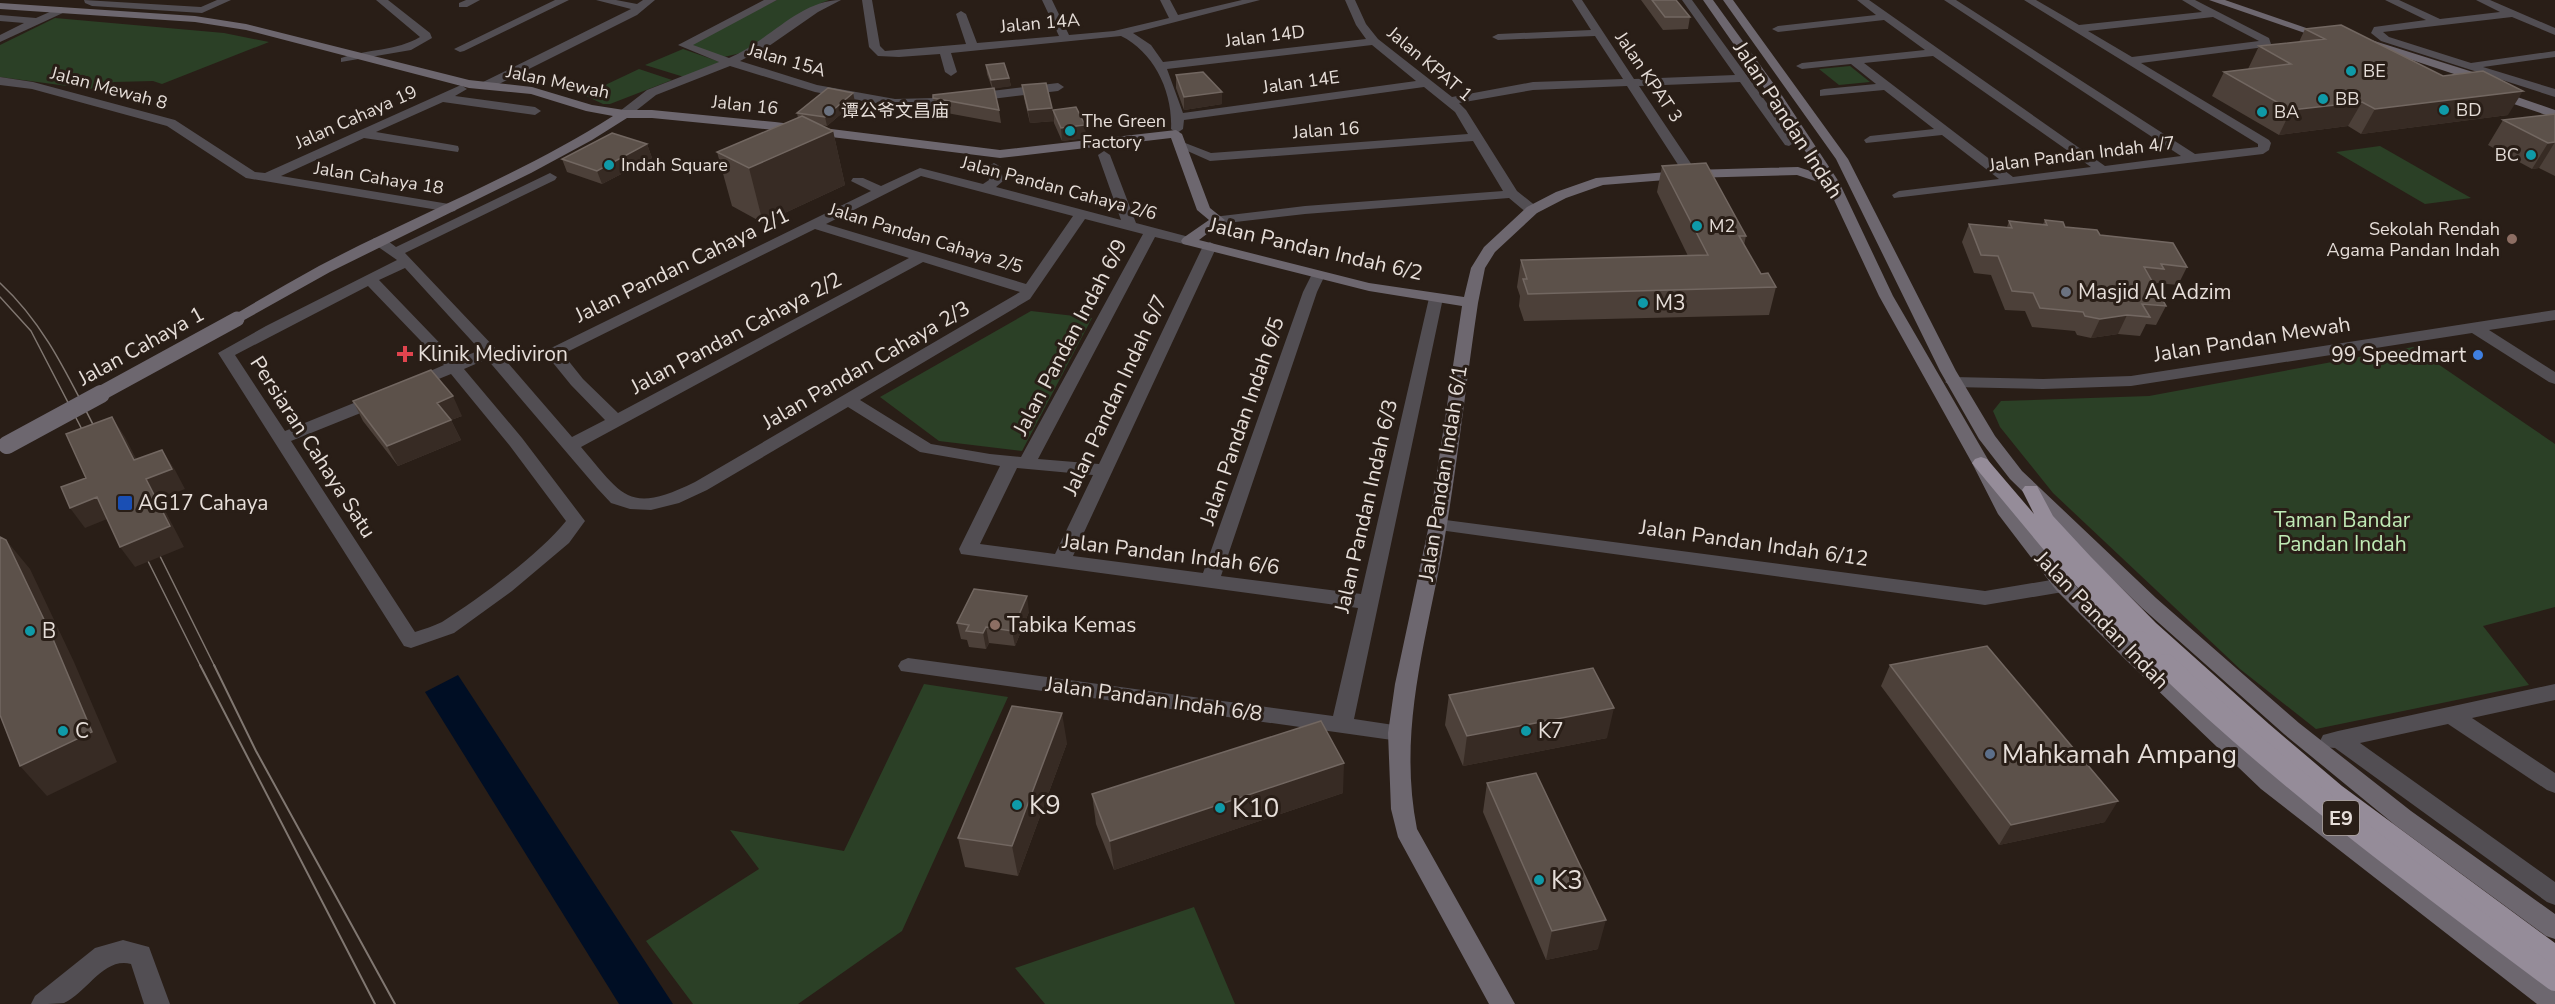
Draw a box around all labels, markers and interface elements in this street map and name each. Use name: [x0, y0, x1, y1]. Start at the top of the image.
street label: Jalan 14A: [998, 8, 1081, 39]
street label: Jalan 14D: [1223, 19, 1306, 53]
street label: Jalan KPAT 1: [1382, 21, 1478, 107]
street label: Jalan KPAT 3: [1609, 26, 1688, 127]
street label: Jalan Pandan Indah: [1726, 35, 1849, 204]
street label: Jalan 15A: [744, 37, 829, 83]
street label: Jalan Mewah: [503, 59, 612, 105]
place label: BE: [2363, 59, 2386, 83]
street label: Jalan Mewah 8: [47, 61, 170, 115]
marker: BE: [2344, 64, 2358, 78]
street label: Jalan 14E: [1260, 65, 1341, 99]
street label: Jalan Cahaya 19: [290, 79, 421, 155]
place label: BB: [2335, 87, 2359, 111]
street label: Jalan 16: [710, 89, 779, 120]
marker: BB: [2316, 92, 2330, 106]
place label: BD: [2456, 98, 2482, 122]
place label: 谭公爷文昌庙: [841, 99, 949, 123]
place label: BA: [2274, 100, 2299, 124]
marker: BD: [2437, 103, 2451, 117]
marker: 谭公爷文昌庙: [822, 104, 836, 118]
marker: BA: [2255, 105, 2269, 119]
place label: The Green Factory: [1082, 109, 1166, 154]
street label: Jalan 16: [1291, 116, 1360, 144]
marker: The Green Factory: [1063, 124, 1077, 138]
street label: Jalan Pandan Indah 4/7: [1987, 131, 2176, 177]
place label: BC: [2495, 143, 2519, 167]
marker: BC: [2524, 148, 2538, 162]
street label: Jalan Pandan Cahaya 2/6: [958, 150, 1160, 226]
place label: Indah Square: [621, 153, 728, 177]
street label: Jalan Cahaya 18: [311, 156, 446, 200]
marker: Indah Square: [602, 158, 616, 172]
street label: Jalan Pandan Cahaya 2/5: [825, 197, 1026, 279]
street label: Jalan Pandan Cahaya 2/1: [569, 201, 794, 330]
street label: Jalan Pandan Indah 6/2: [1206, 211, 1426, 287]
place label: M2: [1709, 214, 1735, 238]
place label: Sekolah Rendah Agama Pandan Indah: [2327, 217, 2500, 262]
marker: M2: [1690, 219, 1704, 233]
marker: Sekolah Rendah Agama Pandan Indah: [2505, 232, 2519, 246]
street label: Jalan Pandan Indah 6/9: [1006, 234, 1134, 441]
street label: Jalan Pandan Cahaya 2/2: [625, 265, 846, 401]
place label: Masjid Al Adzim: [2078, 278, 2232, 306]
marker: Masjid Al Adzim: [2059, 285, 2073, 299]
place label: M3: [1655, 289, 1686, 317]
street label: Jalan Pandan Indah 6/7: [1056, 290, 1174, 501]
street label: Jalan Pandan Cahaya 2/3: [756, 294, 975, 436]
marker: M3: [1636, 296, 1650, 310]
street label: Jalan Cahaya 1: [72, 300, 209, 393]
street label: Jalan Pandan Mewah: [2151, 310, 2352, 369]
street label: Jalan Pandan Indah 6/5: [1193, 313, 1291, 530]
place label: Klinik Mediviron: [418, 340, 568, 368]
place label: 99 Speedmart: [2331, 341, 2467, 369]
marker: Klinik Mediviron: [396, 345, 414, 363]
marker: 99 Speedmart: [2471, 348, 2485, 362]
street label: Persiaran Cahaya Satu: [244, 351, 382, 543]
street label: Jalan Pandan Indah 6/1: [1412, 363, 1474, 584]
street label: Jalan Pandan Indah 6/3: [1328, 396, 1404, 616]
place label: AG17 Cahaya: [138, 489, 268, 517]
marker: AG17 Cahaya: [116, 494, 134, 512]
park label: Taman Bandar Pandan Indah: [2274, 506, 2411, 558]
street label: Jalan Pandan Indah 6/12: [1637, 513, 1870, 573]
street label: Jalan Pandan Indah 6/6: [1060, 527, 1281, 581]
street label: Jalan Pandan Indah: [2028, 544, 2175, 695]
place label: Tabika Kemas: [1007, 611, 1136, 639]
place label: B: [42, 617, 56, 645]
marker: Tabika Kemas: [988, 618, 1002, 632]
marker: B: [23, 624, 37, 638]
street label: Jalan Pandan Indah 6/8: [1043, 670, 1264, 728]
place label: C: [75, 717, 89, 745]
place label: K7: [1538, 717, 1564, 745]
marker: C: [56, 724, 70, 738]
marker: K7: [1519, 724, 1533, 738]
place label: Mahkamah Ampang: [2002, 737, 2237, 772]
marker: Mahkamah Ampang: [1983, 747, 1997, 761]
place label: K9: [1029, 788, 1061, 823]
place label: K10: [1232, 791, 1279, 826]
marker: K9: [1010, 798, 1024, 812]
marker: K10: [1213, 801, 1227, 815]
road number: E9: [2323, 801, 2359, 835]
place label: K3: [1551, 863, 1583, 898]
marker: K3: [1532, 873, 1546, 887]

